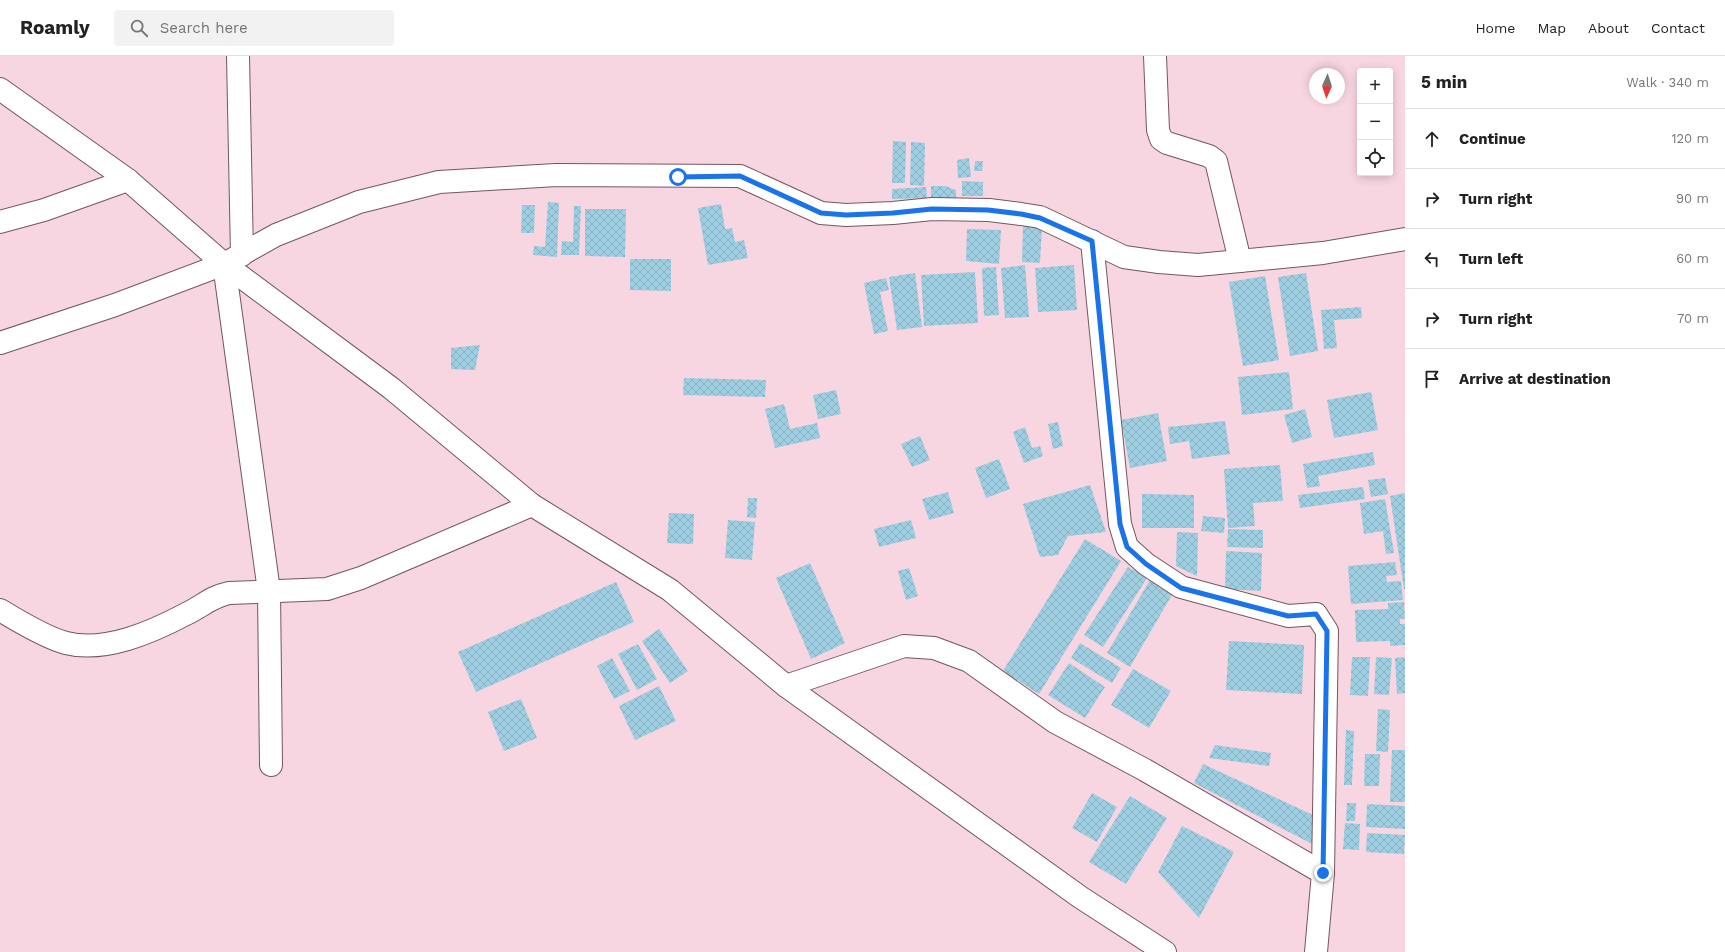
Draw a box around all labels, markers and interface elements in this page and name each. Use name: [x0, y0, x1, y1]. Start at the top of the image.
search box: [114, 10, 394, 46]
text: Roamly: [20, 16, 90, 39]
icon: search: [128, 17, 150, 39]
text: Search here: [160, 19, 248, 37]
text: Home: [1475, 20, 1515, 36]
text: Map: [1537, 20, 1566, 36]
text: About: [1588, 20, 1629, 36]
text: Contact: [1651, 20, 1705, 36]
north arrow: [1309, 68, 1345, 104]
map controls: [1357, 68, 1393, 176]
button: +: [1357, 68, 1393, 104]
text: 5 min: [1421, 72, 1467, 92]
text: Walk · 340 m: [1626, 75, 1709, 90]
button: −: [1357, 104, 1393, 140]
icon: ahead: [1421, 128, 1443, 150]
text: Continue: [1459, 130, 1526, 148]
text: 120 m: [1671, 131, 1709, 146]
button: locate: [1357, 140, 1393, 176]
route start: [669, 168, 687, 186]
icon: right: [1421, 188, 1443, 210]
text: Turn right: [1459, 190, 1532, 208]
text: 90 m: [1676, 191, 1709, 206]
icon: left: [1421, 248, 1443, 270]
text: Turn left: [1459, 250, 1523, 268]
text: 60 m: [1676, 251, 1709, 266]
icon: right: [1421, 308, 1443, 330]
text: Turn right: [1459, 310, 1532, 328]
text: 70 m: [1677, 311, 1709, 326]
icon: arrive: [1421, 368, 1443, 390]
text: Arrive at destination: [1459, 370, 1611, 388]
route end: [1314, 864, 1332, 882]

